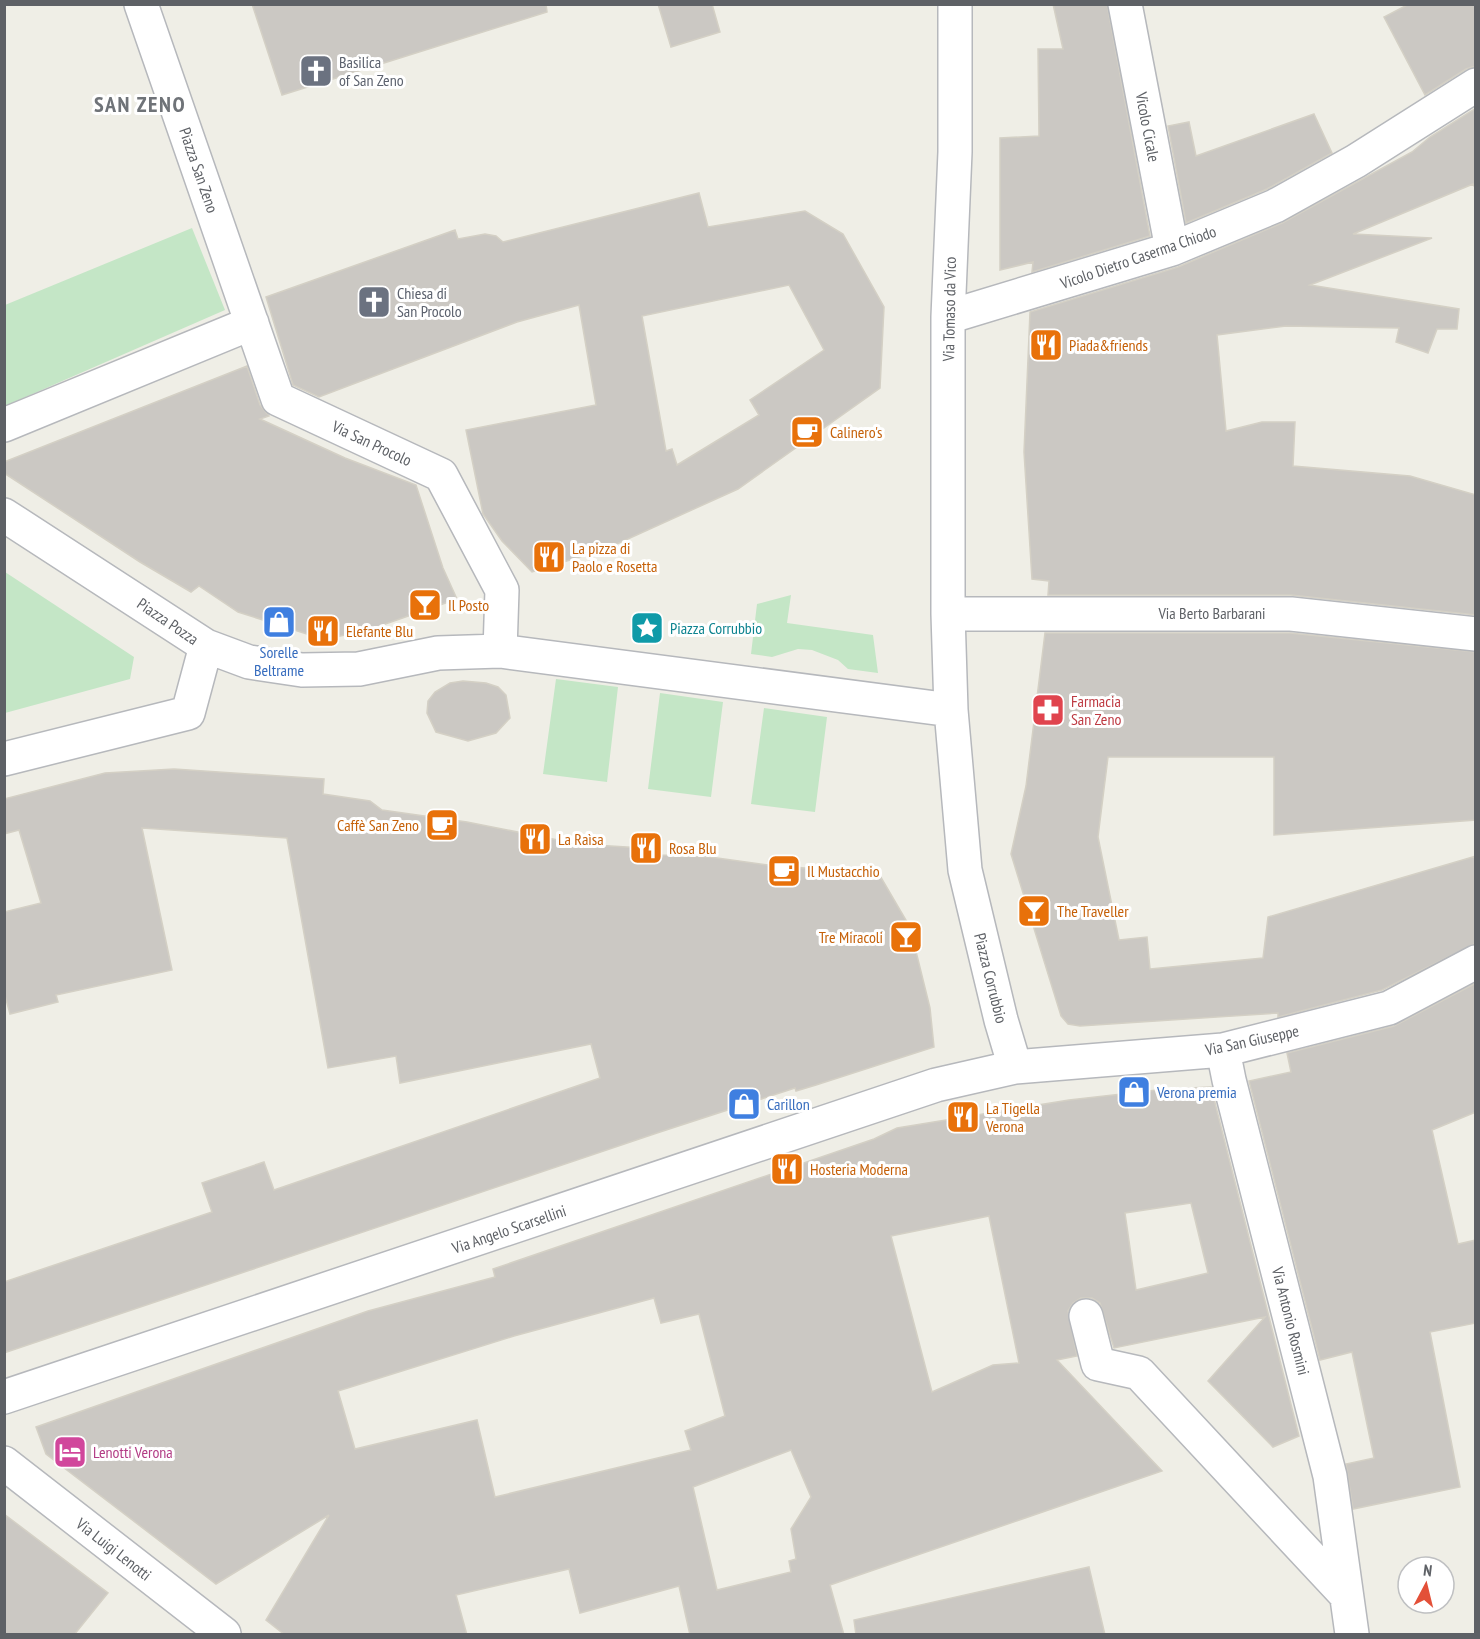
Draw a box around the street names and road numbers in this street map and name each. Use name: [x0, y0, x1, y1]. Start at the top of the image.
street label: Vicolo Cicale: [1131, 90, 1165, 164]
street label: Piazza San Zeno: [175, 125, 223, 215]
street label: Vicolo Dietro Caserma Chiodo: [1056, 221, 1219, 293]
street label: Via Tomaso da Vico: [938, 256, 960, 363]
street label: Via San Procolo: [328, 415, 415, 470]
street label: Piazza Pozza: [133, 593, 203, 649]
street label: Via Berto Barbarani: [1157, 603, 1266, 623]
street label: Piazza Corrubbio: [970, 931, 1012, 1025]
street label: Via San Giuseppe: [1202, 1020, 1301, 1060]
street label: Via Angelo Scarsellini: [448, 1200, 569, 1258]
street label: Via Antonio Rosmini: [1268, 1264, 1314, 1377]
street label: Via Luigi Lenotti: [72, 1513, 156, 1585]

